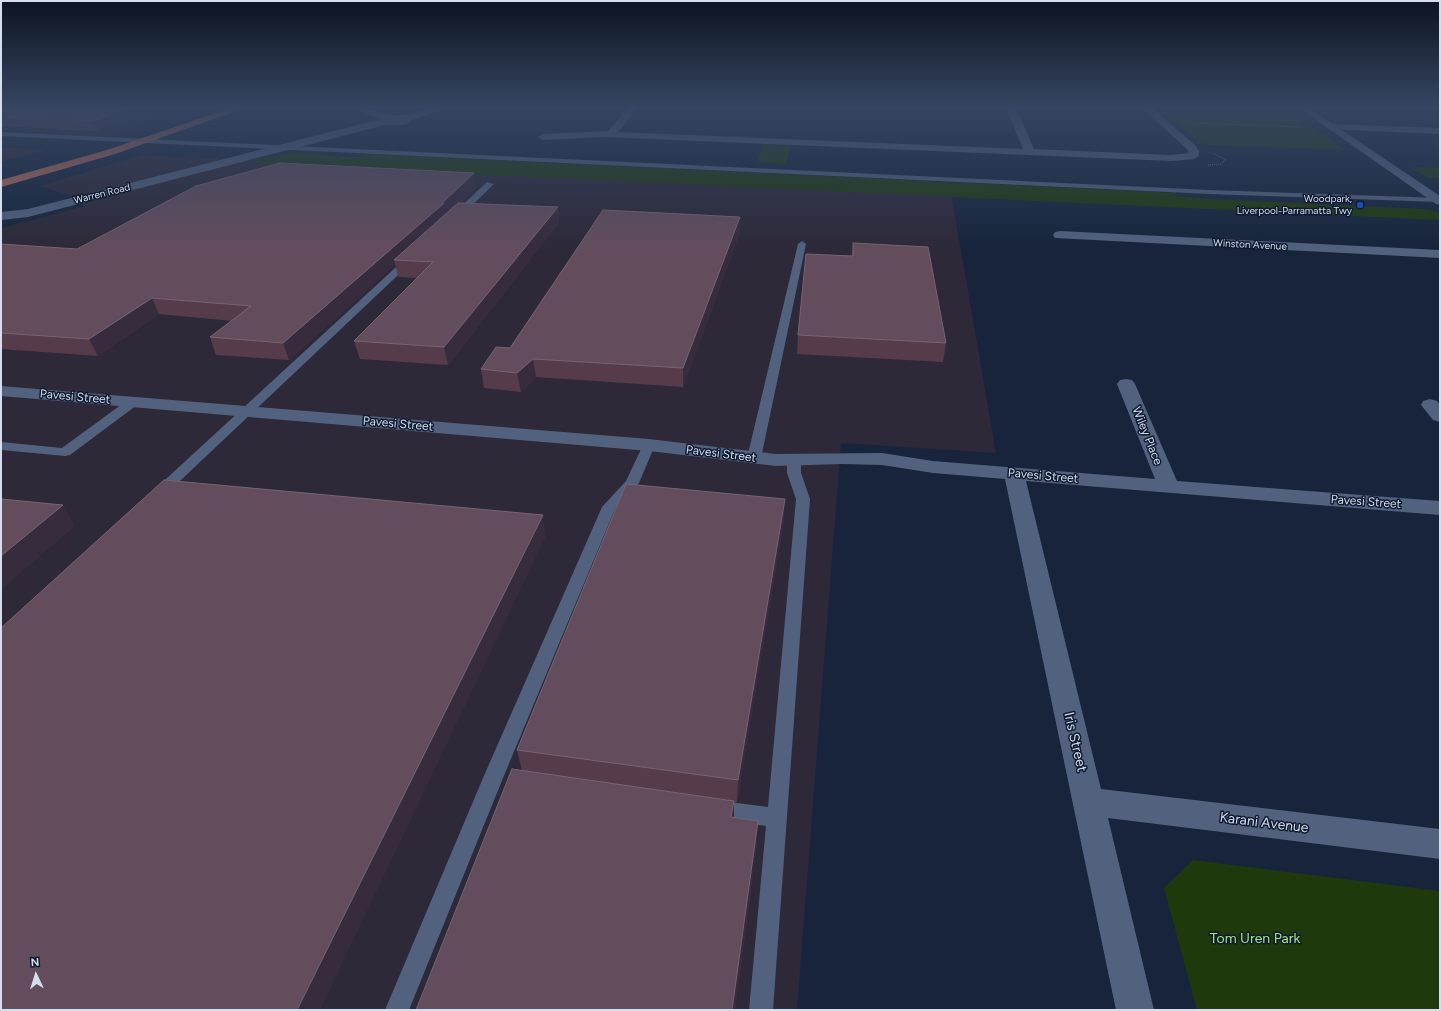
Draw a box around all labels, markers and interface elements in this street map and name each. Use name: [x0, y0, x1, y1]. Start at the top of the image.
street label: Warren Road: [73, 181, 131, 207]
place label: Woodpark, Liverpool-Parramatta Twy: [1237, 193, 1352, 216]
marker: Woodpark, Liverpool-Parramatta Twy: [1355, 200, 1365, 210]
street label: Winston Avenue: [1213, 237, 1287, 253]
street label: Pavesi Street: [39, 387, 111, 407]
street label: Wiley Place: [1129, 405, 1165, 467]
street label: Pavesi Street: [362, 414, 434, 434]
street label: Pavesi Street: [685, 443, 757, 465]
street label: Pavesi Street: [1007, 466, 1079, 486]
street label: Pavesi Street: [1330, 492, 1402, 512]
street label: Iris Street: [1060, 710, 1090, 774]
street label: Karani Avenue: [1219, 809, 1309, 837]
park label: Tom Uren Park: [1210, 931, 1300, 947]
north arrow: [16, 955, 56, 995]
text: N: [30, 956, 40, 969]

